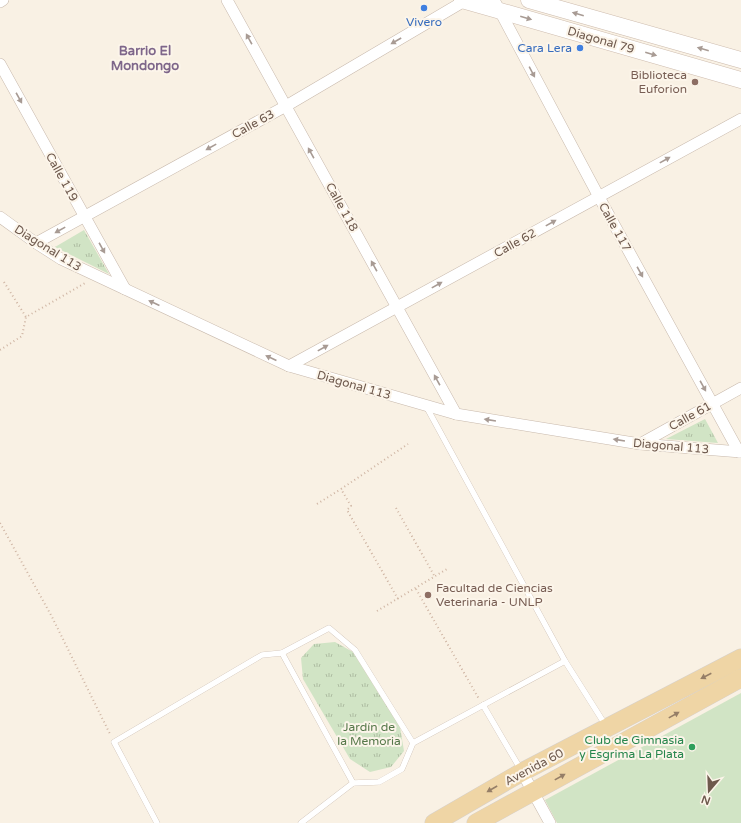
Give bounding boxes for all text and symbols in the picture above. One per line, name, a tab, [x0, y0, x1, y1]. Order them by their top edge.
marker: Vivero	[419, 3, 429, 13]
one-way arrow	[572, 11, 584, 17]
place label: Vivero	[406, 15, 442, 29]
one-way arrow	[520, 16, 532, 22]
street label: Diagonal 79	[566, 24, 636, 56]
one-way arrow	[245, 33, 252, 45]
one-way arrow	[390, 37, 402, 44]
place label: Cara Lera	[517, 41, 572, 55]
district label: Barrio El Mondongo	[111, 43, 179, 74]
marker: Cara Lera	[575, 43, 585, 53]
one-way arrow	[697, 46, 709, 52]
one-way arrow	[645, 51, 657, 57]
one-way arrow	[528, 66, 535, 77]
place label: Biblioteca Euforion	[631, 68, 687, 96]
marker: Biblioteca Euforion	[690, 77, 700, 87]
one-way arrow	[16, 92, 22, 104]
street label: Calle 63	[229, 107, 277, 141]
one-way arrow	[205, 144, 216, 151]
one-way arrow	[308, 147, 315, 158]
street label: Calle 119	[43, 150, 81, 204]
one-way arrow	[659, 157, 671, 164]
street label: Calle 118	[323, 180, 361, 234]
street label: Calle 117	[596, 200, 634, 254]
one-way arrow	[545, 219, 557, 226]
street label: Diagonal 113	[12, 222, 84, 274]
street label: Calle 62	[491, 226, 539, 260]
one-way arrow	[54, 227, 66, 233]
one-way arrow	[99, 243, 106, 254]
one-way arrow	[371, 260, 378, 272]
one-way arrow	[637, 266, 644, 278]
one-way arrow	[431, 282, 443, 289]
one-way arrow	[148, 300, 159, 306]
one-way arrow	[317, 344, 329, 351]
one-way arrow	[266, 355, 277, 361]
street label: Diagonal 113	[315, 368, 393, 402]
one-way arrow	[434, 374, 441, 386]
one-way arrow	[700, 380, 706, 392]
street label: Calle 61	[666, 399, 714, 433]
one-way arrow	[484, 417, 496, 423]
street label: Diagonal 113	[632, 436, 710, 456]
one-way arrow	[613, 437, 625, 443]
place label: Facultad de Ciencias Veterinaria - UNLP	[436, 581, 553, 609]
marker: Facultad de Ciencias Veterinaria - UNLP	[423, 590, 433, 600]
one-way arrow	[701, 673, 712, 680]
one-way arrow	[668, 711, 679, 718]
park label: Jardín de la Memoria	[337, 720, 401, 748]
place label: Club de Gimnasia y Esgrima La Plata	[579, 733, 684, 761]
marker: Club de Gimnasia y Esgrima La Plata	[687, 742, 697, 752]
street label: Avenida 60	[502, 745, 566, 788]
north arrow	[689, 771, 729, 811]
one-way arrow	[554, 774, 565, 780]
one-way arrow	[487, 786, 498, 793]
text: N	[700, 792, 712, 808]

